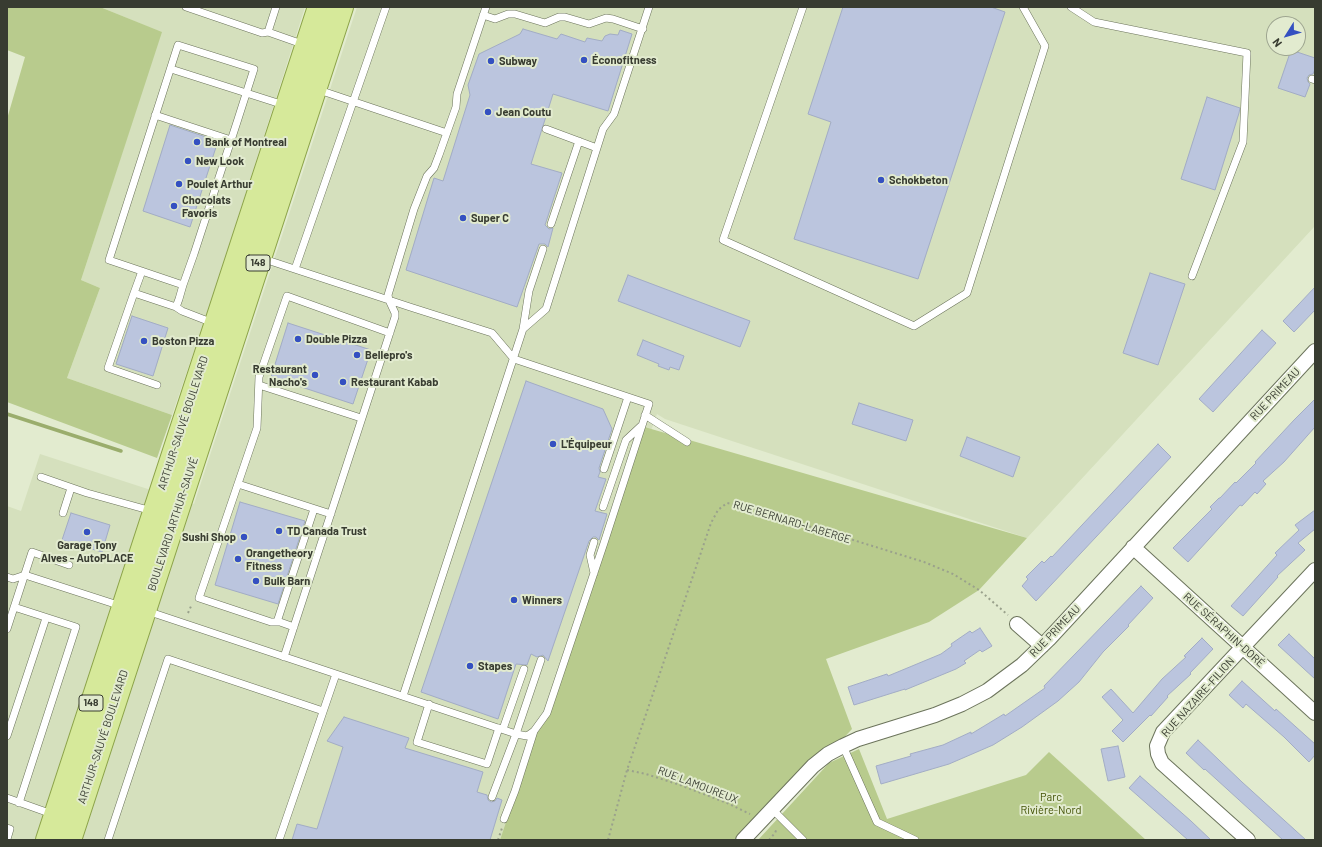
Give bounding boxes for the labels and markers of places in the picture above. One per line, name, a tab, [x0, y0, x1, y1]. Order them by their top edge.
place label: Éconofitness	[592, 53, 657, 67]
place label: Subway	[499, 54, 537, 68]
marker: Éconofitness	[579, 55, 589, 65]
marker: Subway	[486, 56, 496, 66]
place label: Jean Coutu	[496, 105, 551, 119]
marker: Jean Coutu	[483, 107, 493, 117]
place label: Bank of Montreal	[205, 135, 287, 149]
marker: Bank of Montreal	[192, 137, 202, 147]
place label: New Look	[196, 154, 244, 168]
marker: New Look	[183, 156, 193, 166]
place label: Schokbeton	[889, 173, 948, 187]
marker: Schokbeton	[876, 175, 886, 185]
place label: Poulet Arthur	[187, 177, 252, 191]
marker: Poulet Arthur	[174, 179, 184, 189]
place label: Chocolats Favoris	[182, 193, 231, 219]
marker: Chocolats Favoris	[169, 201, 179, 211]
place label: Super C	[471, 211, 509, 225]
marker: Super C	[458, 213, 468, 223]
place label: Double Pizza	[306, 332, 367, 346]
place label: Boston Pizza	[152, 334, 214, 348]
marker: Double Pizza	[293, 334, 303, 344]
marker: Boston Pizza	[139, 336, 149, 346]
place label: Bellepro's	[365, 348, 412, 362]
marker: Bellepro's	[352, 350, 362, 360]
place label: Restaurant Nacho's	[253, 362, 307, 388]
marker: Restaurant Nacho's	[310, 370, 320, 380]
place label: Restaurant Kabab	[351, 375, 438, 389]
marker: Restaurant Kabab	[338, 377, 348, 387]
place label: L'Équipeur	[561, 437, 612, 451]
marker: L'Équipeur	[548, 439, 558, 449]
place label: TD Canada Trust	[287, 524, 367, 538]
marker: TD Canada Trust	[274, 526, 284, 536]
marker: Garage Tony Alves - AutoPLACE	[82, 527, 92, 537]
place label: Sushi Shop	[182, 530, 236, 544]
marker: Sushi Shop	[239, 532, 249, 542]
place label: Garage Tony Alves - AutoPLACE	[41, 538, 133, 564]
place label: Orangetheory Fitness	[246, 546, 313, 572]
marker: Orangetheory Fitness	[233, 554, 243, 564]
place label: Bulk Barn	[264, 574, 310, 588]
marker: Bulk Barn	[251, 576, 261, 586]
place label: Winners	[522, 593, 562, 607]
marker: Winners	[509, 595, 519, 605]
place label: Stapes	[478, 659, 512, 673]
marker: Stapes	[465, 661, 475, 671]

